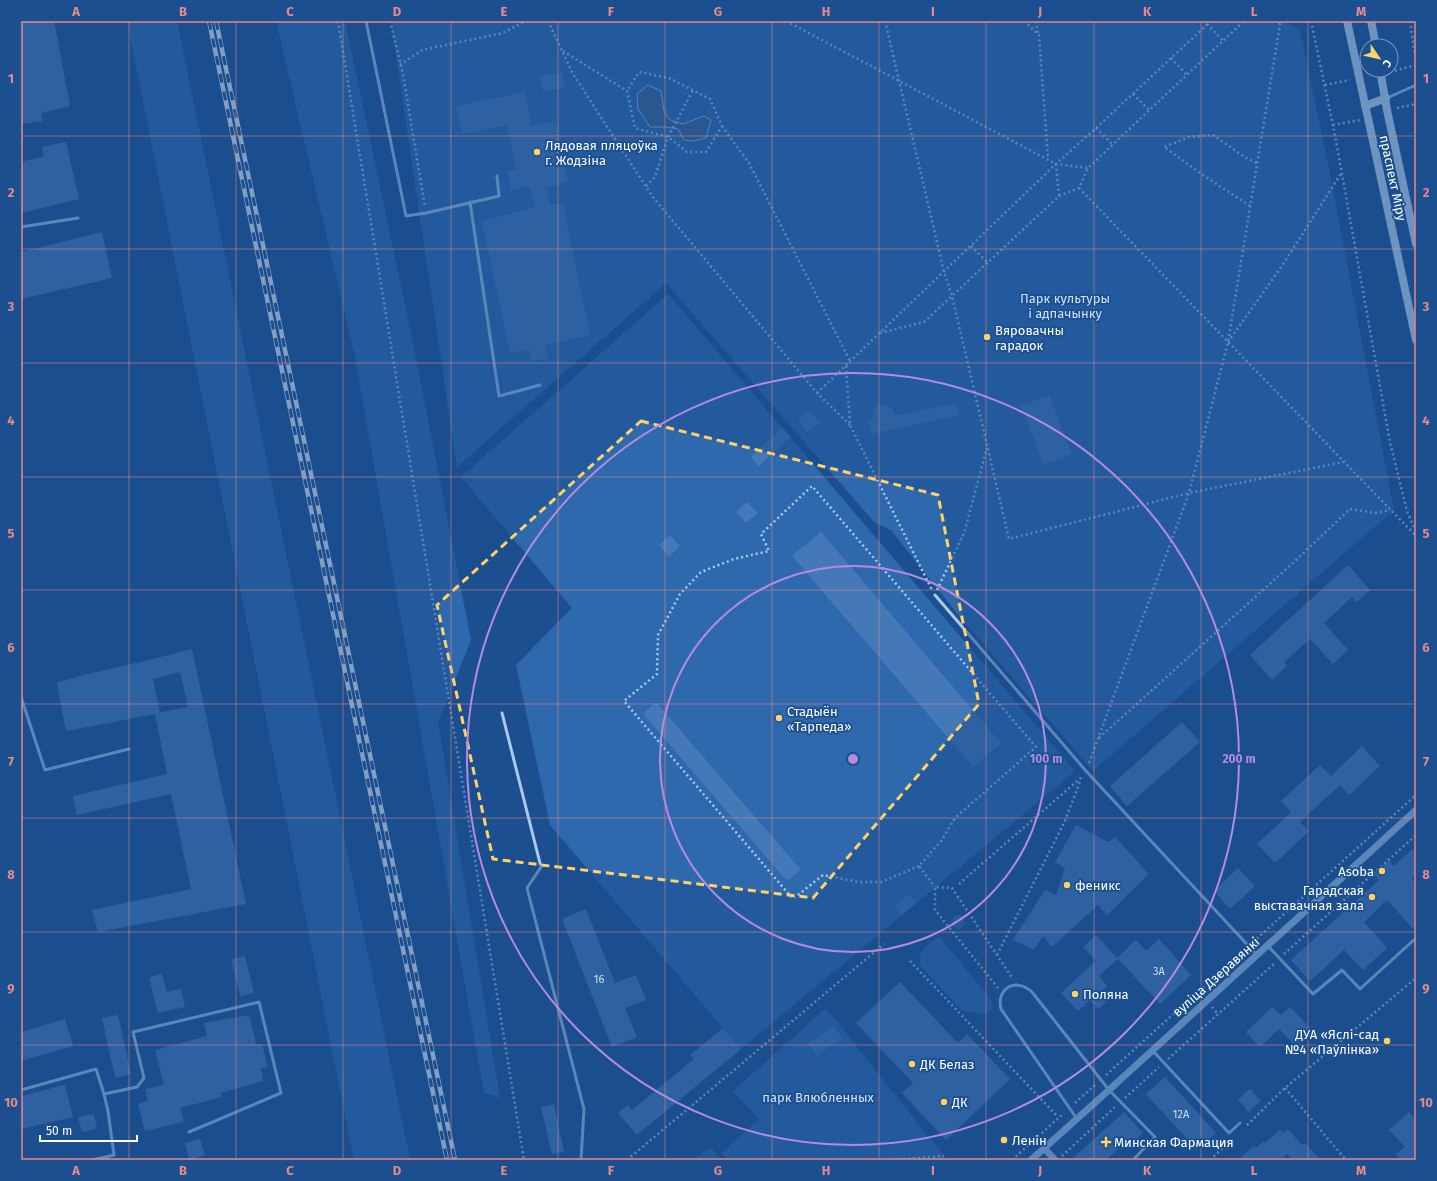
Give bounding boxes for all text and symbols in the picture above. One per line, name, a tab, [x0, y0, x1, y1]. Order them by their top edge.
text: A	[71, 4, 80, 19]
text: B	[179, 4, 187, 19]
text: C	[286, 4, 294, 19]
text: D	[393, 4, 402, 19]
text: E	[501, 4, 508, 19]
text: F	[608, 4, 615, 19]
text: G	[714, 4, 722, 19]
text: H	[822, 4, 830, 19]
text: I	[931, 4, 935, 19]
text: J	[1037, 4, 1042, 19]
text: K	[1143, 4, 1152, 19]
text: L	[1251, 4, 1258, 19]
text: M	[1356, 4, 1366, 19]
north arrow	[1359, 38, 1399, 78]
text: С	[1379, 57, 1394, 70]
text: 1	[8, 71, 14, 86]
text: 1	[1423, 71, 1429, 86]
street label: праспект Міру	[1377, 134, 1410, 223]
place label: Лядовая пляцоўка г. Жодзіна	[545, 138, 658, 168]
marker: Лядовая пляцоўка г. Жодзіна	[532, 147, 542, 157]
text: 2	[8, 185, 15, 200]
text: 2	[1423, 185, 1430, 200]
park label: Парк культуры і адпачынку	[1020, 291, 1110, 321]
text: 3	[7, 299, 15, 314]
text: 3	[1422, 299, 1430, 314]
place label: Вяровачны гарадок	[995, 323, 1064, 353]
marker: Вяровачны гарадок	[982, 332, 992, 342]
text: 4	[7, 413, 15, 428]
text: 4	[1422, 413, 1430, 428]
text: 5	[8, 526, 15, 541]
text: 5	[1423, 526, 1430, 541]
text: 6	[7, 640, 15, 655]
text: 6	[1422, 640, 1430, 655]
place label: Стадыён «Тарпеда»	[787, 704, 851, 734]
marker: Стадыён «Тарпеда»	[774, 713, 784, 723]
centre of rings	[846, 752, 860, 766]
text: 100 m	[1030, 752, 1062, 766]
text: 200 m	[1222, 752, 1256, 766]
text: 7	[8, 754, 14, 769]
text: 7	[1423, 754, 1429, 769]
place label: Asoba	[1338, 864, 1374, 879]
marker: Asoba	[1377, 866, 1387, 876]
text: 8	[7, 867, 15, 882]
text: 8	[1422, 867, 1430, 882]
place label: феникс	[1075, 878, 1121, 893]
marker: феникс	[1062, 880, 1072, 890]
place label: Гарадская выставачная зала	[1254, 883, 1364, 913]
marker: Гарадская выставачная зала	[1367, 892, 1377, 902]
street label: вуліца Дзеравянкі	[1170, 934, 1262, 1020]
house number: 3А	[1153, 965, 1166, 978]
house number: 16	[594, 973, 604, 986]
text: 9	[7, 981, 15, 996]
text: 9	[1422, 981, 1430, 996]
place label: Поляна	[1083, 987, 1129, 1002]
marker: Поляна	[1070, 989, 1080, 999]
place label: ДУА «Яслі-сад №4 «Паўлінка»	[1285, 1027, 1379, 1057]
marker: ДУА «Яслі-сад №4 «Паўлінка»	[1382, 1036, 1392, 1046]
place label: ДК Белаз	[919, 1057, 975, 1072]
marker: ДК Белаз	[907, 1059, 917, 1069]
park label: парк Влюбленных	[762, 1090, 874, 1105]
text: 10	[4, 1095, 18, 1110]
place label: ДК	[951, 1095, 968, 1110]
text: 10	[1419, 1095, 1433, 1110]
marker: ДК	[939, 1097, 949, 1107]
house number: 12А	[1173, 1108, 1190, 1121]
scale bar	[40, 1117, 137, 1143]
text: 50 m	[46, 1124, 72, 1138]
place label: Ленін	[1012, 1133, 1047, 1148]
marker: Ленін	[999, 1135, 1009, 1145]
place label: Минская Фармация	[1114, 1135, 1234, 1150]
marker: Минская Фармация	[1101, 1137, 1111, 1147]
text: A	[71, 1163, 80, 1178]
text: B	[179, 1163, 187, 1178]
text: C	[286, 1163, 294, 1178]
text: D	[393, 1163, 402, 1178]
text: E	[501, 1163, 508, 1178]
text: F	[608, 1163, 615, 1178]
text: G	[714, 1163, 722, 1178]
text: H	[822, 1163, 830, 1178]
text: I	[931, 1163, 935, 1178]
text: J	[1037, 1163, 1042, 1178]
text: K	[1143, 1163, 1152, 1178]
text: L	[1251, 1163, 1258, 1178]
text: M	[1356, 1163, 1366, 1178]

